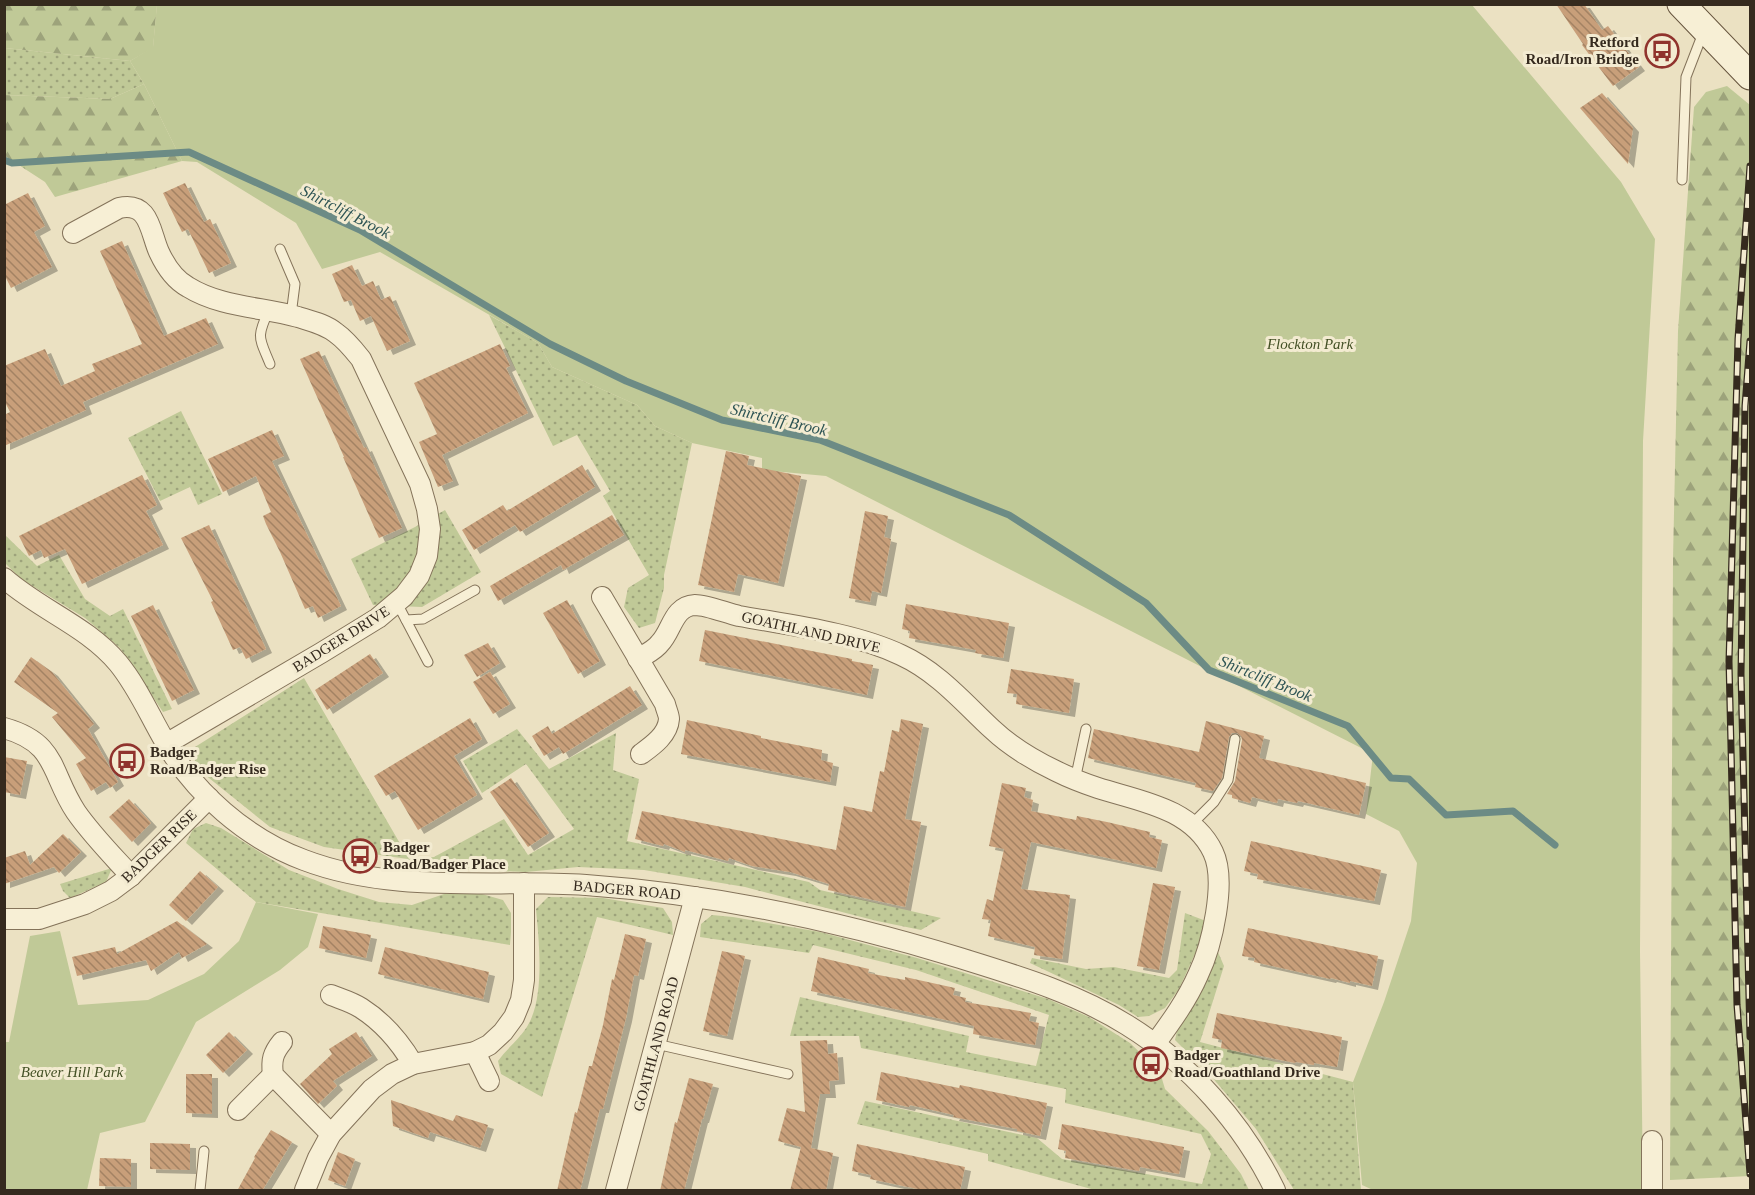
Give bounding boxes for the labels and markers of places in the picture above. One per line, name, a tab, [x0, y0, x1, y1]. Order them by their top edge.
bus stop icon: Retford Road/Iron Bridge	[1644, 33, 1680, 69]
place label: Retford Road/Iron Bridge	[1526, 34, 1640, 67]
bus stop icon: Badger Road/Badger Rise	[109, 743, 145, 779]
place label: Badger Road/Badger Rise	[150, 744, 266, 777]
bus stop icon: Badger Road/Badger Place	[342, 838, 378, 874]
place label: Badger Road/Badger Place	[383, 839, 506, 872]
bus stop icon: Badger Road/Goathland Drive	[1133, 1046, 1169, 1082]
place label: Badger Road/Goathland Drive	[1174, 1047, 1321, 1080]

